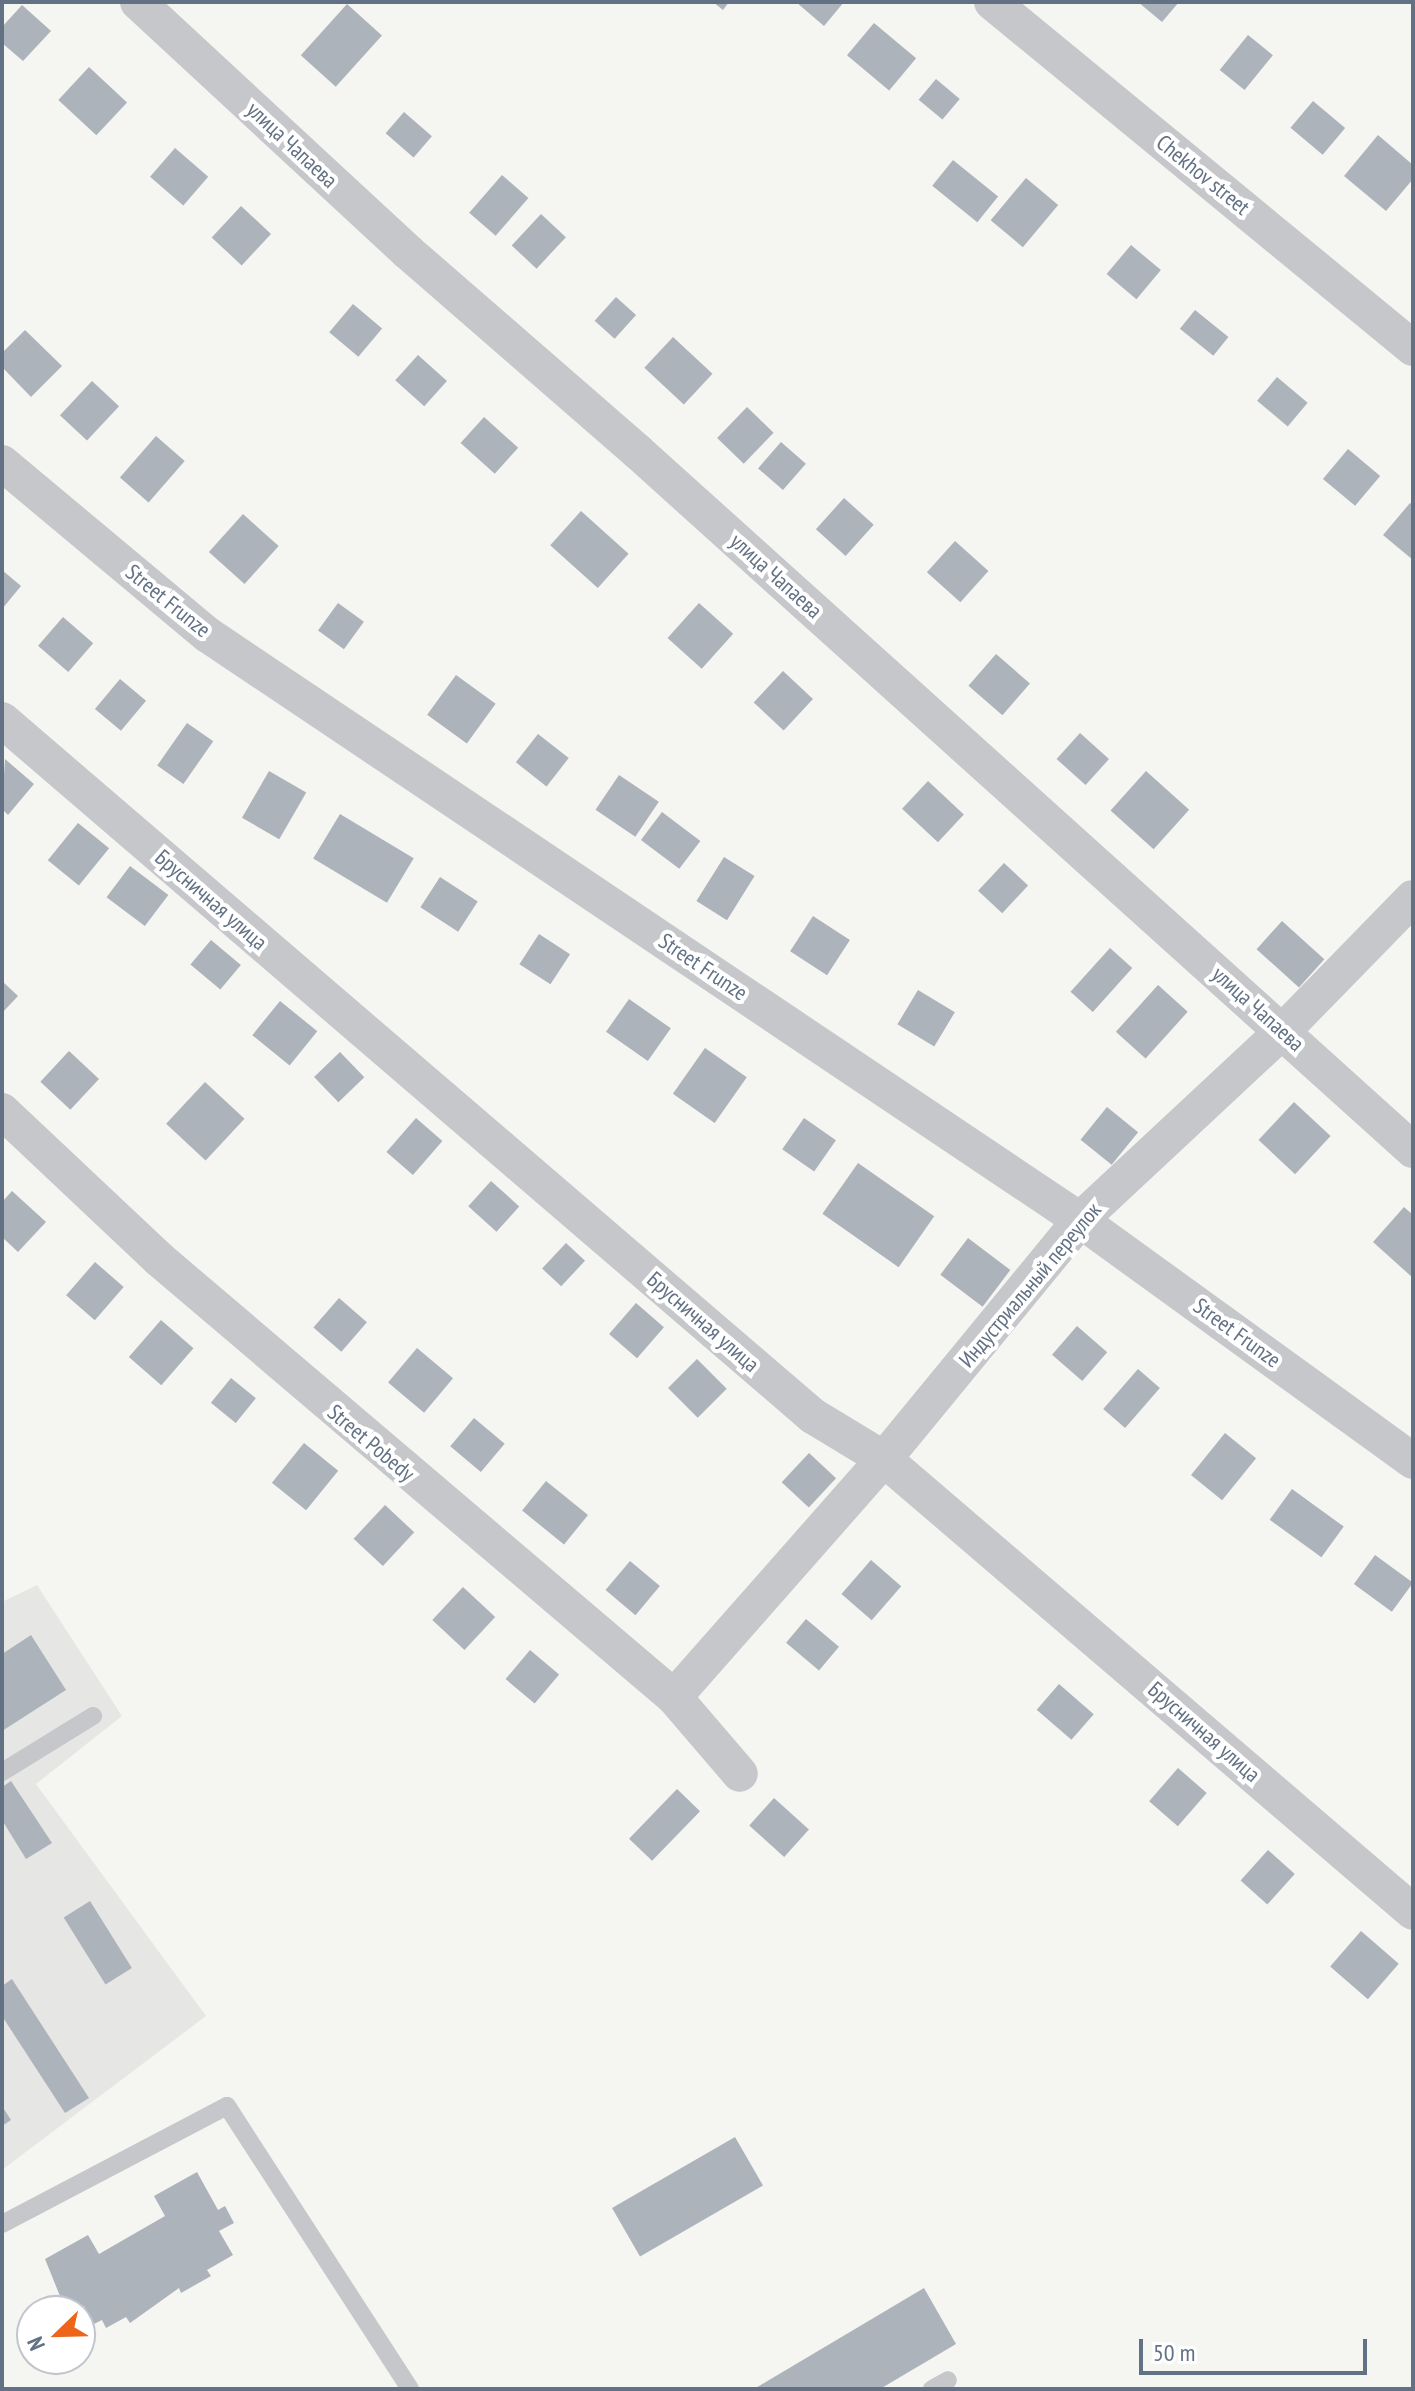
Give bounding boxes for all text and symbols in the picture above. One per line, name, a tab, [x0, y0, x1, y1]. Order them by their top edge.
street label: улица Чапаева	[241, 96, 343, 194]
street label: Chekhov street	[1151, 129, 1255, 221]
street label: улица Чапаева	[725, 528, 827, 624]
street label: Street Frunze	[120, 559, 216, 643]
street label: Брусничная улица	[150, 844, 272, 956]
street label: Street Frunze	[654, 928, 752, 1006]
street label: улица Чапаева	[1207, 961, 1309, 1057]
street label: Индустриальный переулок	[953, 1197, 1107, 1373]
street label: Брусничная улица	[642, 1266, 764, 1378]
street label: Street Frunze	[1188, 1293, 1286, 1373]
street label: Street Pobedy	[322, 1399, 420, 1487]
street label: Брусничная улица	[1143, 1676, 1265, 1788]
north arrow	[16, 2295, 96, 2375]
scale bar	[1143, 2323, 1371, 2373]
text: N	[21, 2333, 51, 2355]
text: 50 m	[1153, 2337, 1195, 2368]

